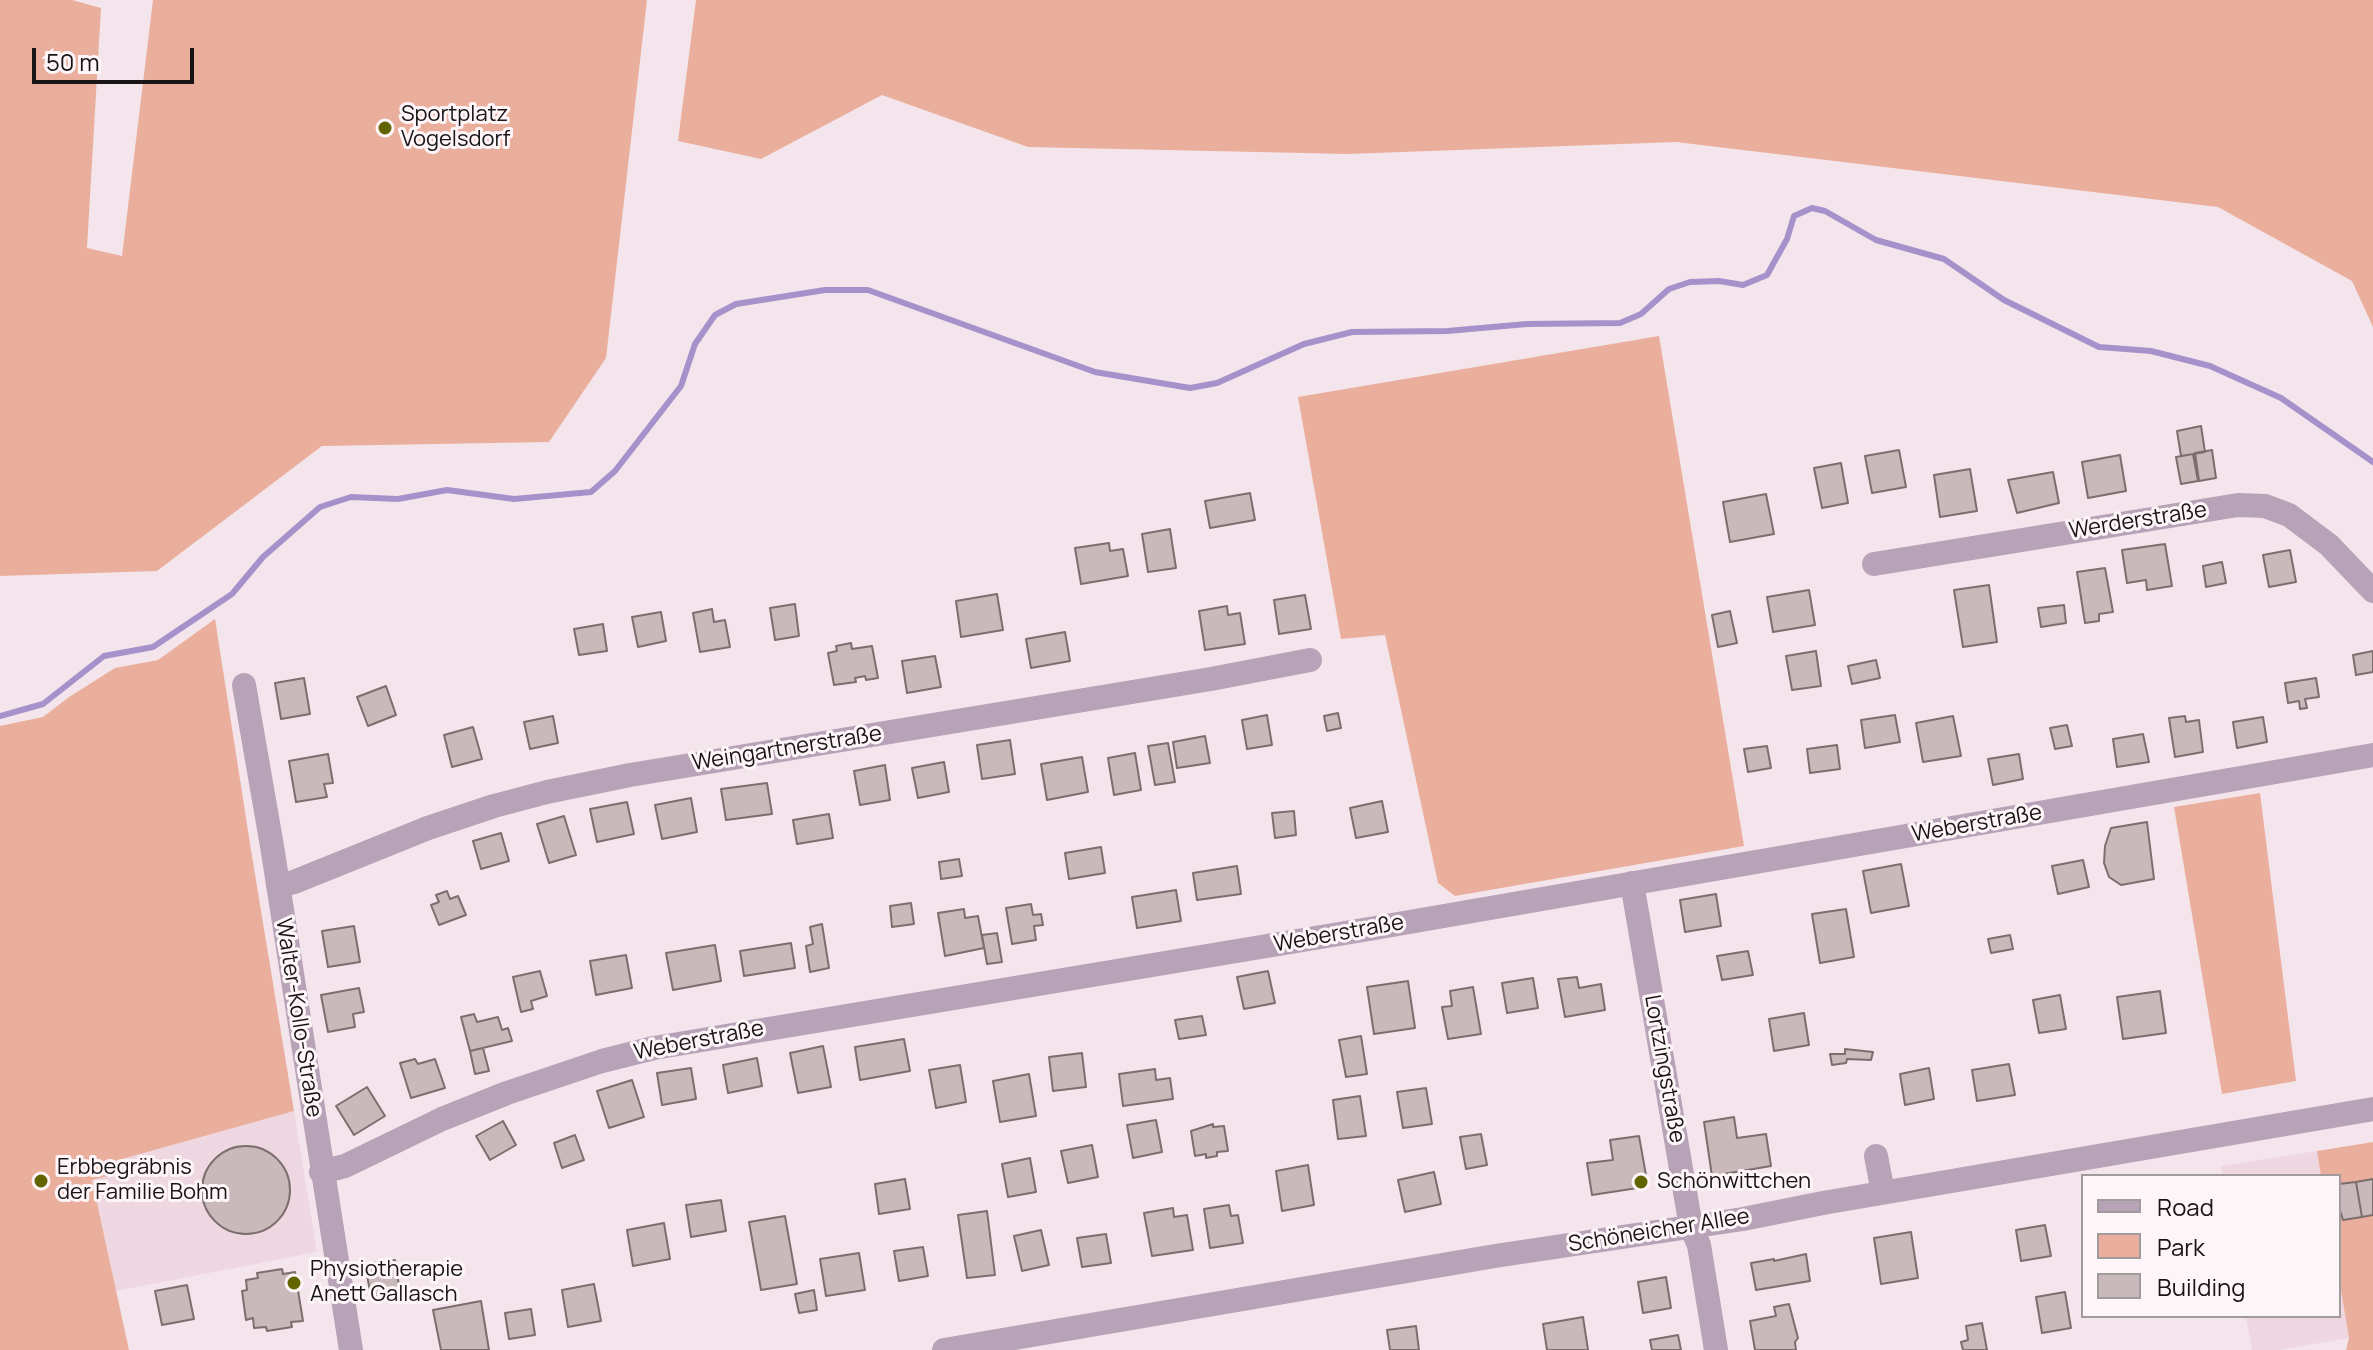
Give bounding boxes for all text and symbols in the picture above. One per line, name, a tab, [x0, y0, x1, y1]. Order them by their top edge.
scale bar	[36, 32, 198, 82]
text: 50 m	[46, 45, 100, 78]
place label: Sportplatz Vogelsdorf	[401, 102, 510, 154]
marker: Sportplatz Vogelsdorf	[376, 119, 394, 137]
street label: Werderstraße	[2067, 497, 2209, 545]
street label: Weingartnerstraße	[690, 721, 884, 777]
street label: Weberstraße	[1910, 800, 2044, 848]
street label: Weberstraße	[1272, 910, 1406, 958]
street label: Walter-Kollo-Straße	[269, 917, 327, 1119]
street label: Lortzingstraße	[1638, 993, 1690, 1145]
street label: Weberstraße	[632, 1015, 766, 1067]
place label: Erbbegräbnis der Familie Bohm	[57, 1155, 228, 1206]
place label: Schönwittchen	[1657, 1169, 1811, 1195]
marker: Erbbegräbnis der Familie Bohm	[32, 1172, 50, 1190]
marker: Schönwittchen	[1632, 1173, 1650, 1191]
legend	[2081, 1174, 2341, 1318]
text: Road	[2157, 1190, 2214, 1223]
street label: Schöneicher Allee	[1566, 1204, 1752, 1258]
text: Park	[2157, 1230, 2205, 1263]
place label: Physiotherapie Anett Gallasch	[310, 1257, 463, 1308]
text: Building	[2157, 1270, 2245, 1303]
marker: Physiotherapie Anett Gallasch	[285, 1274, 303, 1292]

